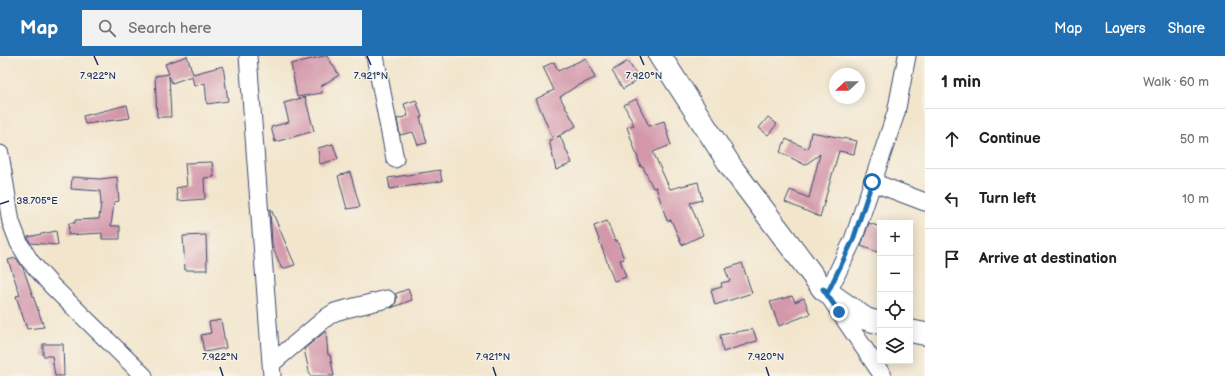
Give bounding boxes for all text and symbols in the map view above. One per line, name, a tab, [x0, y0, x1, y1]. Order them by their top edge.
search box	[82, 10, 362, 46]
text: Map	[20, 17, 58, 40]
icon: search	[96, 17, 118, 39]
text: Search here	[128, 19, 211, 38]
text: Map	[1054, 20, 1082, 37]
text: Layers	[1104, 20, 1146, 37]
text: Share	[1168, 20, 1205, 37]
north arrow	[829, 68, 865, 104]
text: 7.922°N	[80, 70, 116, 82]
text: 7.921°N	[354, 70, 388, 82]
text: 7.920°N	[626, 70, 662, 82]
text: 1 min	[941, 72, 981, 92]
text: Walk · 60 m	[1143, 74, 1209, 90]
icon: ahead	[941, 128, 963, 150]
text: Continue	[979, 129, 1041, 148]
text: 50 m	[1180, 131, 1209, 147]
route start	[863, 173, 881, 191]
icon: left	[941, 188, 963, 210]
text: Turn left	[979, 189, 1036, 208]
text: 10 m	[1182, 191, 1209, 207]
text: 38.705°E	[16, 195, 58, 207]
map controls	[877, 220, 913, 364]
button: +	[877, 220, 913, 256]
icon: arrive	[941, 248, 963, 270]
text: Arrive at destination	[979, 249, 1117, 268]
button: −	[877, 256, 913, 292]
button: locate	[877, 292, 913, 328]
route end	[830, 303, 848, 321]
button: layers	[877, 328, 913, 364]
text: 7.922°N	[202, 351, 238, 363]
text: 7.921°N	[476, 351, 510, 363]
text: 7.920°N	[748, 351, 784, 363]

